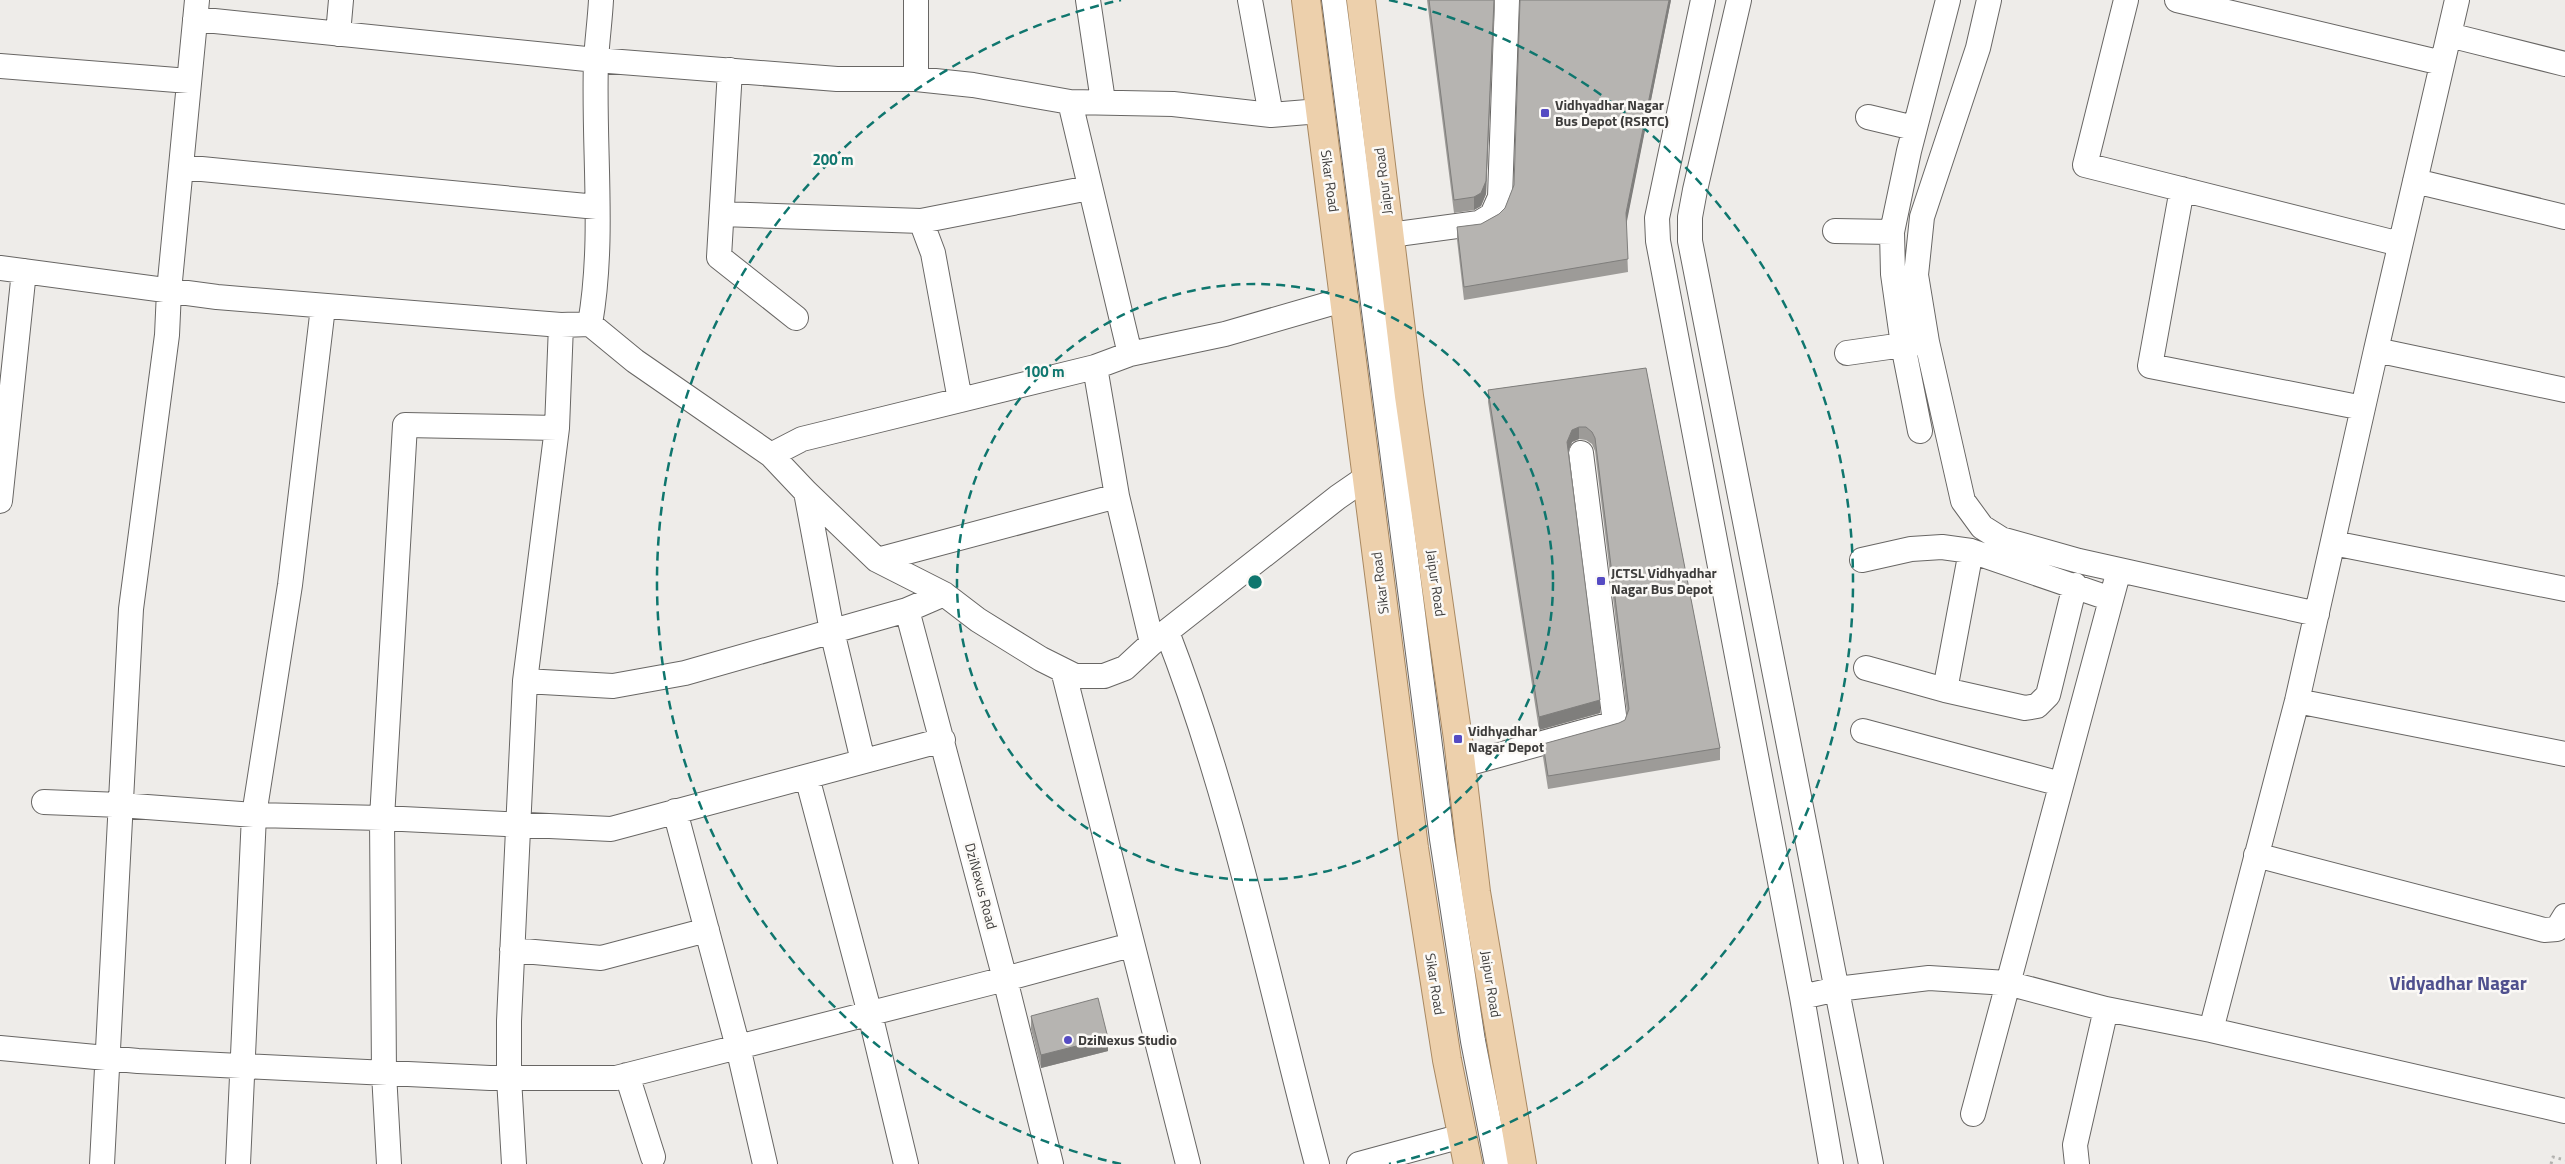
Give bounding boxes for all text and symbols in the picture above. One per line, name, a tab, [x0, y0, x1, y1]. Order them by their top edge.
place label: Vidhyadhar Nagar Bus Depot (RSRTC)	[1555, 94, 1669, 131]
marker: Vidhyadhar Nagar Bus Depot (RSRTC)	[1539, 107, 1551, 119]
street label: Jaipur Road	[1368, 146, 1397, 216]
text: 200 m	[812, 148, 854, 171]
street label: Sikar Road	[1316, 148, 1345, 213]
text: 100 m	[1023, 360, 1065, 383]
street label: Jaipur Road	[1421, 548, 1452, 618]
street label: Sikar Road	[1365, 551, 1394, 615]
place label: JCTSL Vidhyadhar Nagar Bus Depot	[1611, 562, 1717, 599]
centre of rings	[1246, 573, 1264, 591]
marker: JCTSL Vidhyadhar Nagar Bus Depot	[1595, 575, 1607, 587]
place label: Vidhyadhar Nagar Depot	[1468, 720, 1544, 757]
marker: Vidhyadhar Nagar Depot	[1452, 733, 1464, 745]
street label: DziNexus Road	[960, 840, 1003, 931]
street label: Jaipur Road	[1476, 949, 1507, 1019]
street label: Sikar Road	[1420, 951, 1451, 1016]
district label: Vidyadhar Nagar	[2389, 968, 2527, 997]
place label: DziNexus Studio	[1078, 1029, 1177, 1050]
marker: DziNexus Studio	[1062, 1034, 1074, 1046]

